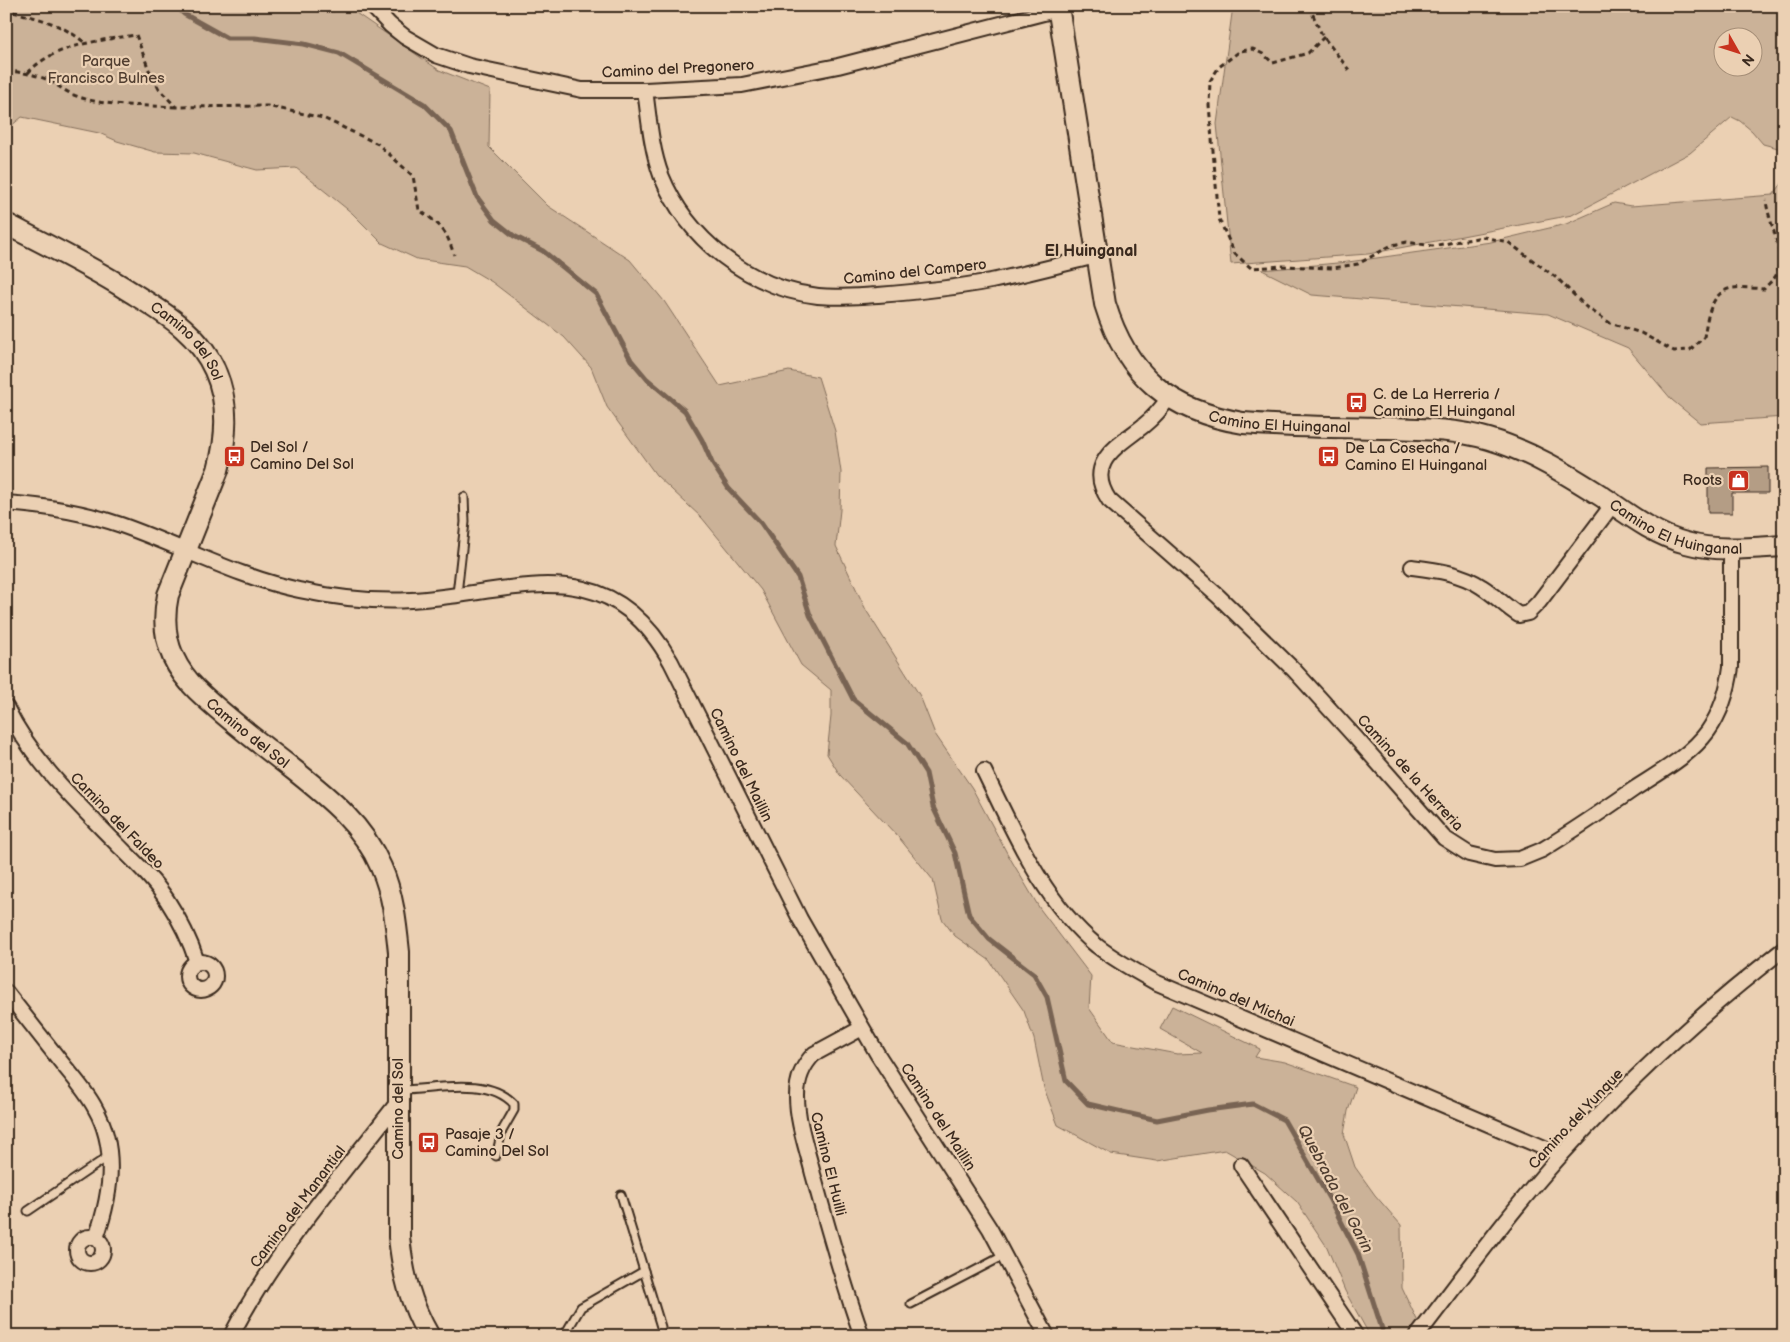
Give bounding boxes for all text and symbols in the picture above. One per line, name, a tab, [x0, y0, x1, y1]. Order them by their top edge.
north arrow	[1712, 28, 1762, 78]
text: N	[1738, 50, 1758, 69]
park label: Parque Francisco Bulnes	[47, 52, 165, 88]
street label: Camino del Pregonero	[601, 56, 755, 82]
district label: El Huinganal	[1045, 242, 1137, 261]
street label: Camino del Campero	[843, 255, 987, 289]
street label: Camino del Sol	[147, 297, 227, 383]
place label: C. de La Herreria / Camino El Huinganal	[1373, 385, 1515, 421]
bus stop icon: C. de La Herreria / Camino El Huinganal	[1345, 391, 1369, 415]
street label: Camino El Huinganal	[1206, 406, 1351, 437]
place label: Del Sol / Camino Del Sol	[250, 438, 354, 474]
place label: De La Cosecha / Camino El Huinganal	[1345, 439, 1487, 475]
bus stop icon: Del Sol / Camino Del Sol	[222, 444, 246, 468]
bus stop icon: De La Cosecha / Camino El Huinganal	[1317, 445, 1341, 469]
shop icon: Roots	[1726, 468, 1750, 492]
place label: Roots	[1683, 471, 1723, 490]
street label: Camino El Huinganal	[1606, 495, 1742, 558]
street label: Camino del Sol	[202, 694, 293, 772]
street label: Camino del Maillin	[705, 705, 777, 825]
street label: Camino de la Herreria	[1353, 711, 1467, 835]
street label: Camino del Faldeo	[66, 769, 168, 873]
street label: Camino del Michai	[1174, 965, 1298, 1031]
street label: Camino del Sol	[389, 1058, 408, 1160]
street label: Camino del Maillin	[896, 1060, 980, 1174]
street label: Camino del Yunque	[1524, 1065, 1628, 1173]
street label: Camino El Huilli	[806, 1110, 850, 1218]
water label: Quebrada del Garin	[1293, 1122, 1377, 1256]
place label: Pasaje 3 / Camino Del Sol	[445, 1125, 549, 1161]
bus stop icon: Pasaje 3 / Camino Del Sol	[417, 1131, 441, 1155]
street label: Camino del Manantial	[246, 1142, 350, 1272]

